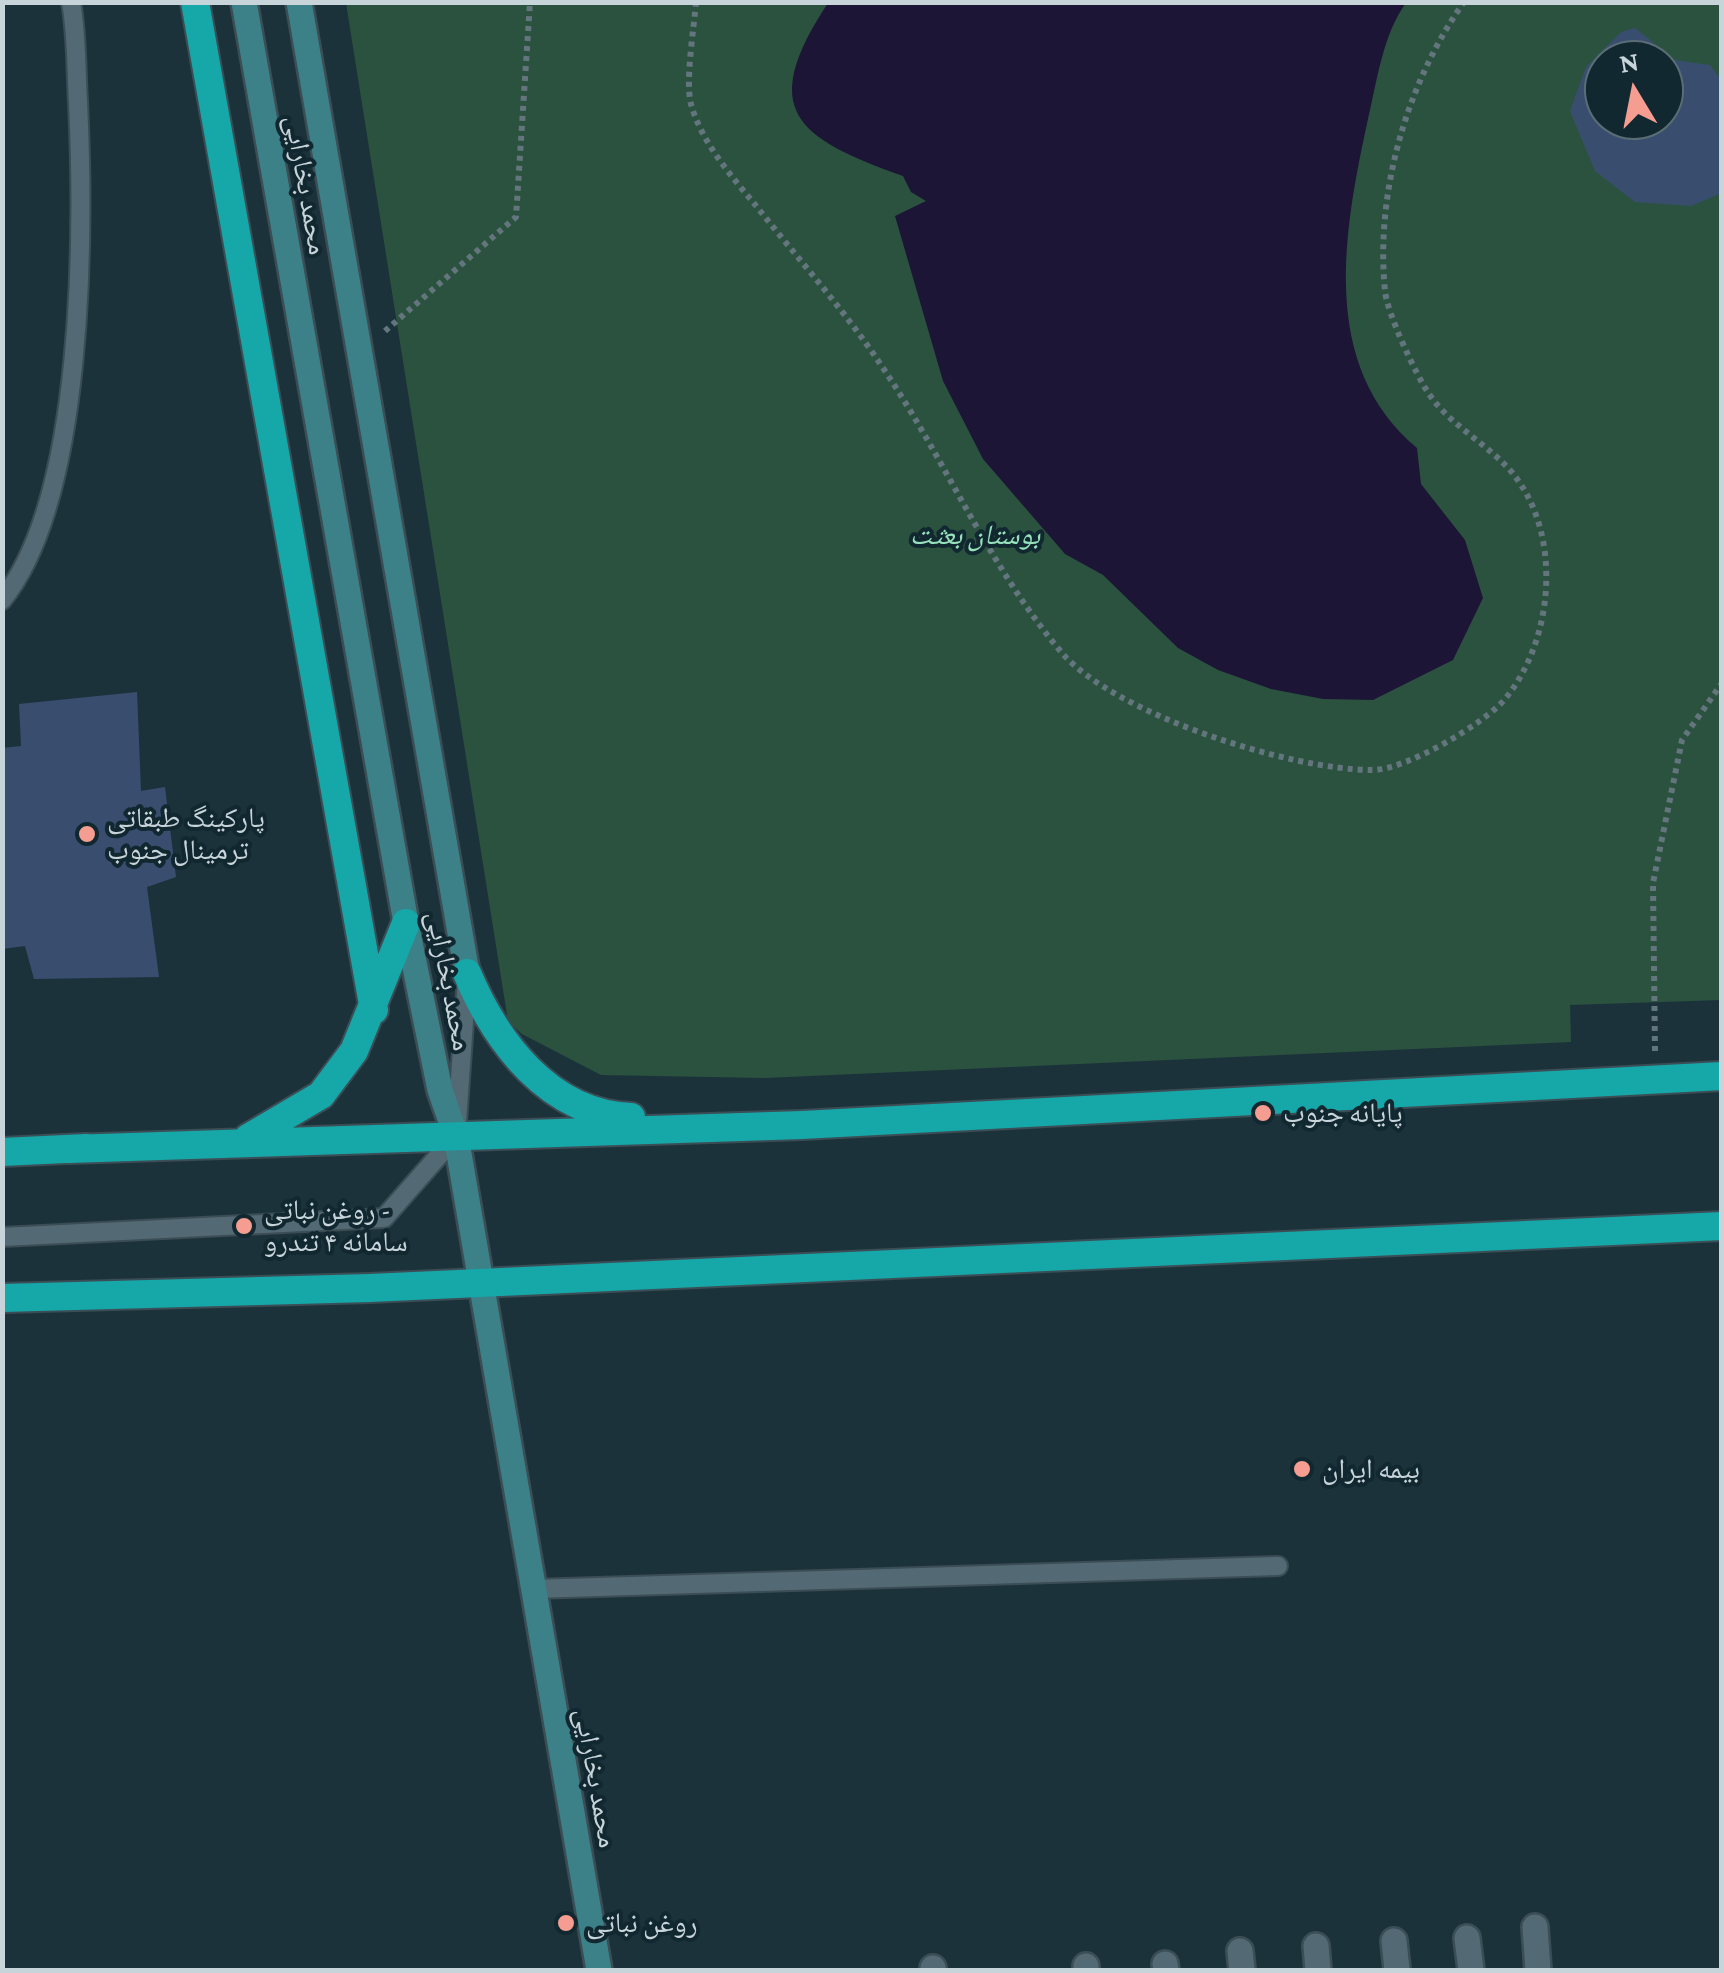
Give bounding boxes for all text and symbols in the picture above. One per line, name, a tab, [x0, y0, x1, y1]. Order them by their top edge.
north arrow	[1584, 40, 1684, 140]
text: N	[1617, 45, 1641, 79]
street label: محمد بخارایی	[277, 113, 335, 257]
park label: بوستان بعثت	[910, 518, 1040, 552]
place label: پارکینگ طبقاتی ترمینال جنوب	[107, 801, 265, 867]
marker: پارکینگ طبقاتی ترمینال جنوب	[76, 823, 98, 845]
street label: محمد بخارایی	[419, 908, 479, 1054]
place label: پایانه جنوب	[1283, 1096, 1403, 1130]
marker: پایانه جنوب	[1252, 1102, 1274, 1124]
place label: روغن نباتی - سامانه ۴ تندرو	[264, 1193, 408, 1259]
marker: روغن نباتی - سامانه ۴ تندرو	[233, 1215, 255, 1237]
place label: بیمه ایران	[1322, 1452, 1420, 1486]
marker: بیمه ایران	[1291, 1458, 1313, 1480]
street label: محمد بخارایی	[567, 1706, 625, 1850]
place label: روغن نباتی	[586, 1906, 697, 1940]
marker: روغن نباتی	[555, 1912, 577, 1934]

